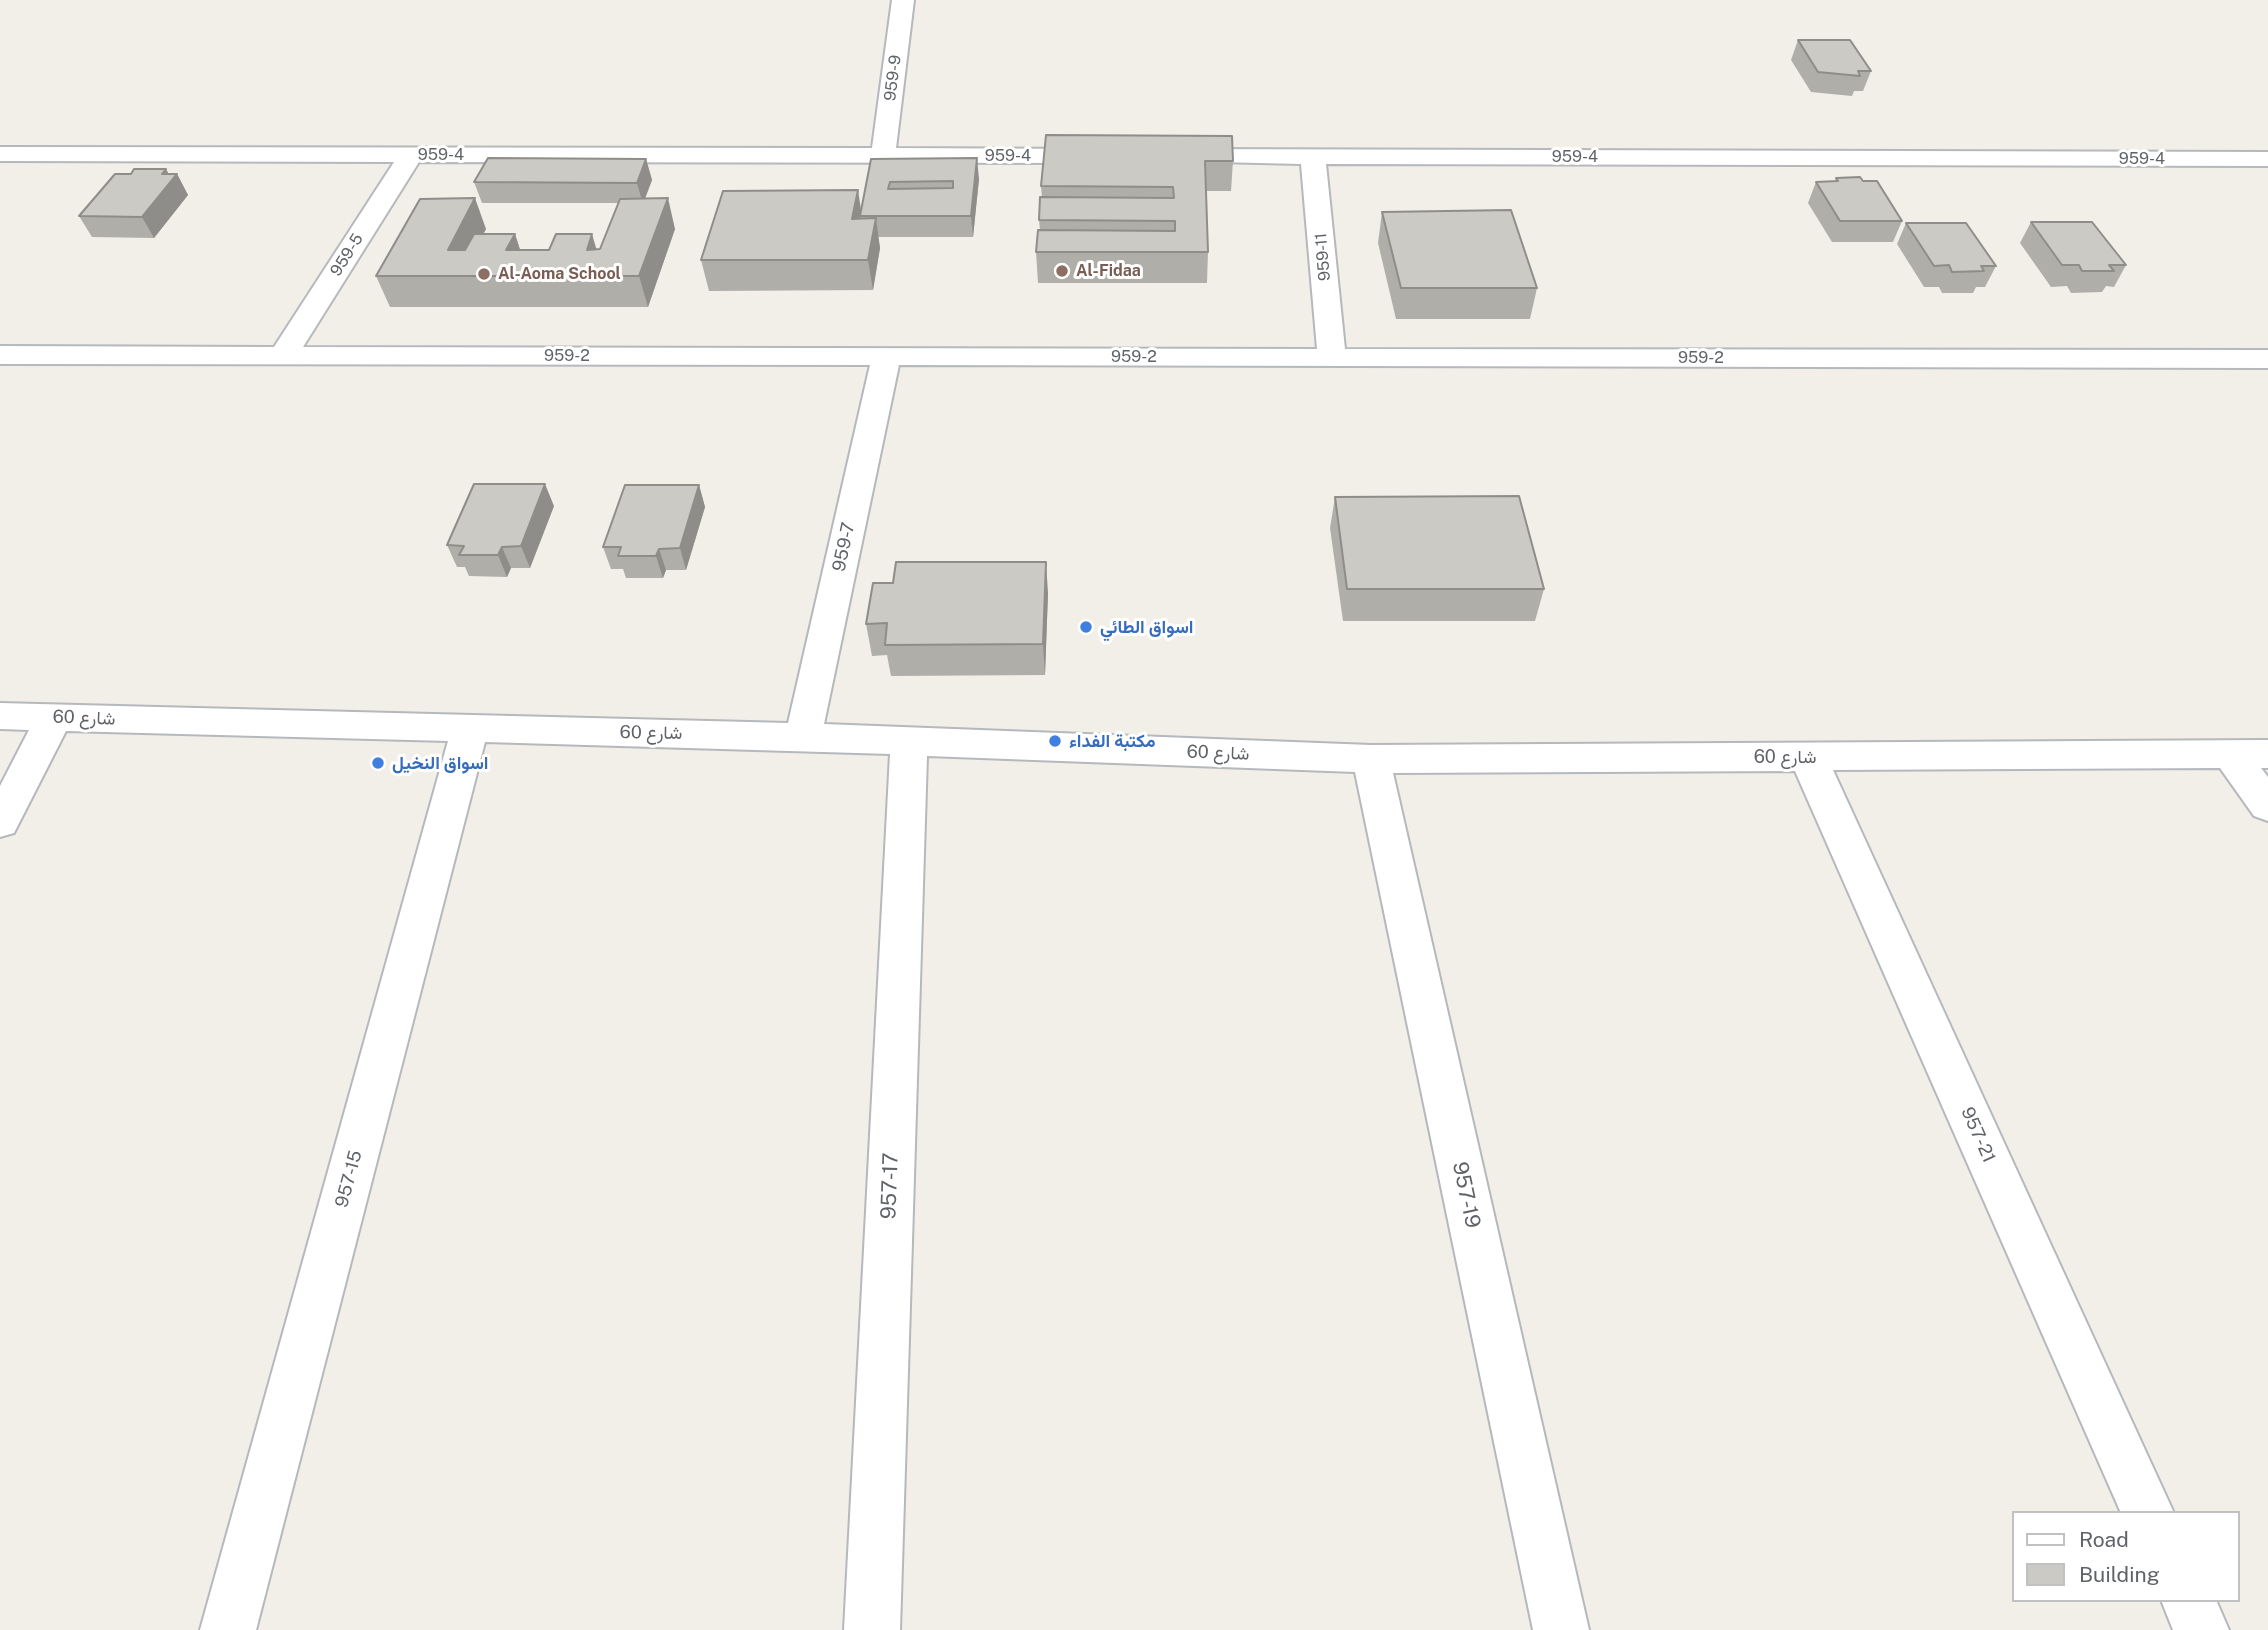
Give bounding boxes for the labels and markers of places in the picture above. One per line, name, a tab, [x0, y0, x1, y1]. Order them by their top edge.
place label: Al-Fidaa	[1076, 261, 1141, 281]
marker: Al-Fidaa	[1054, 263, 1070, 279]
place label: Al-Aoma School	[498, 264, 621, 284]
marker: Al-Aoma School	[476, 266, 492, 282]
place label: اسواق الطائي	[1100, 616, 1193, 638]
marker: اسواق الطائي	[1078, 619, 1094, 635]
place label: مكتبة الفداء	[1069, 730, 1156, 752]
marker: مكتبة الفداء	[1047, 733, 1063, 749]
place label: اسواق النخيل	[392, 752, 488, 774]
marker: اسواق النخيل	[370, 755, 386, 771]

